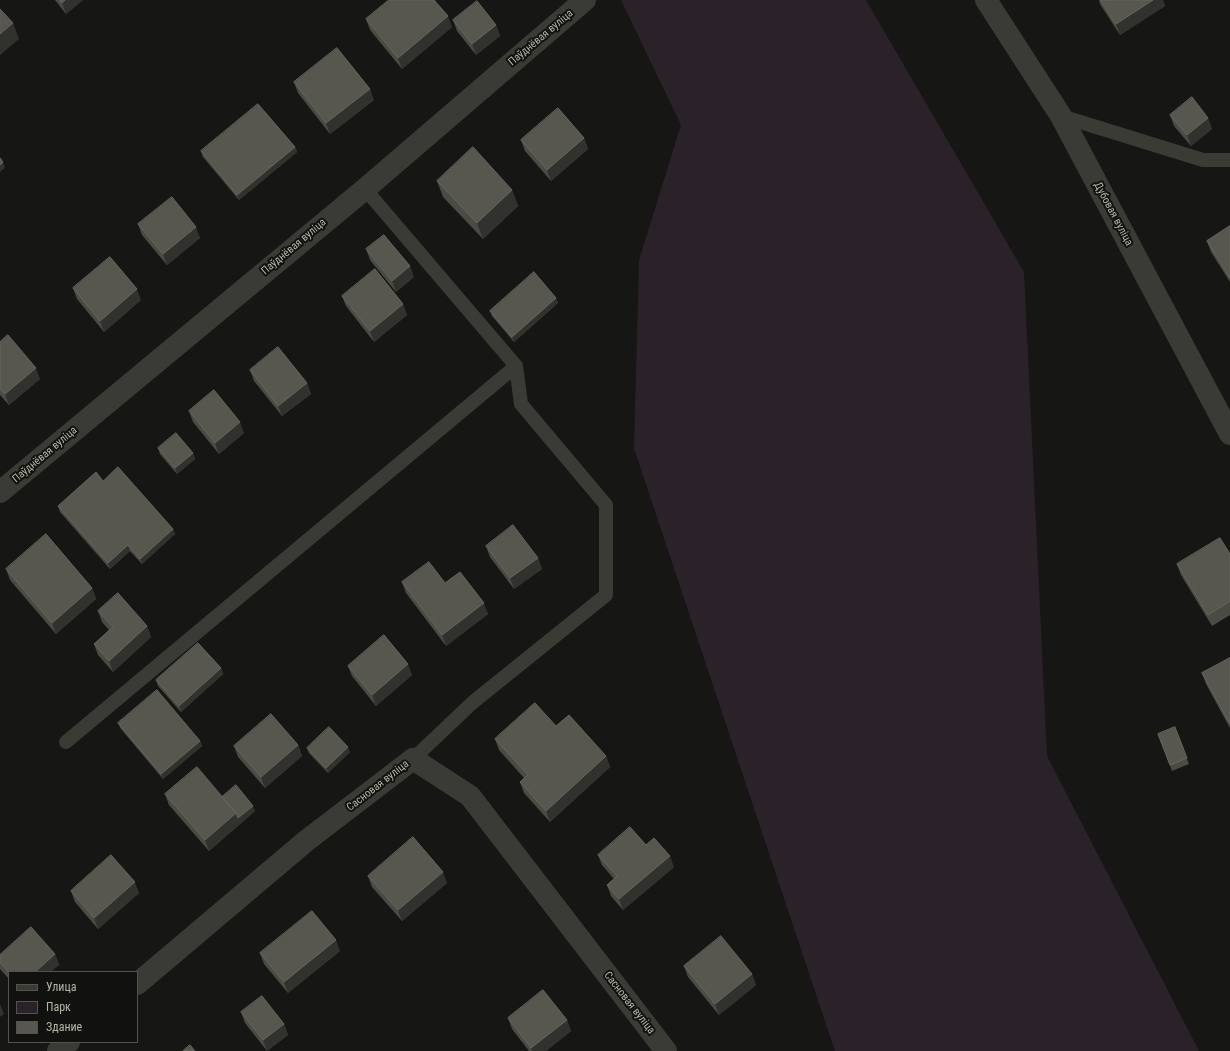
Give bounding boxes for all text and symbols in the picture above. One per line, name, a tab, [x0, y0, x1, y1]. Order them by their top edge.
street label: Паўднёвая вуліца	[506, 7, 576, 69]
street label: Дубовая вуліца	[1091, 180, 1135, 248]
street label: Паўднёвая вуліца	[259, 216, 329, 278]
street label: Паўднёвая вуліца	[10, 424, 80, 486]
street label: Сасновая вуліца	[344, 758, 412, 814]
street label: Сасновая вуліца	[601, 969, 657, 1037]
legend	[8, 971, 138, 1043]
text: Улица	[46, 980, 76, 994]
text: Парк	[46, 1000, 71, 1014]
text: Здание	[46, 1020, 82, 1034]

